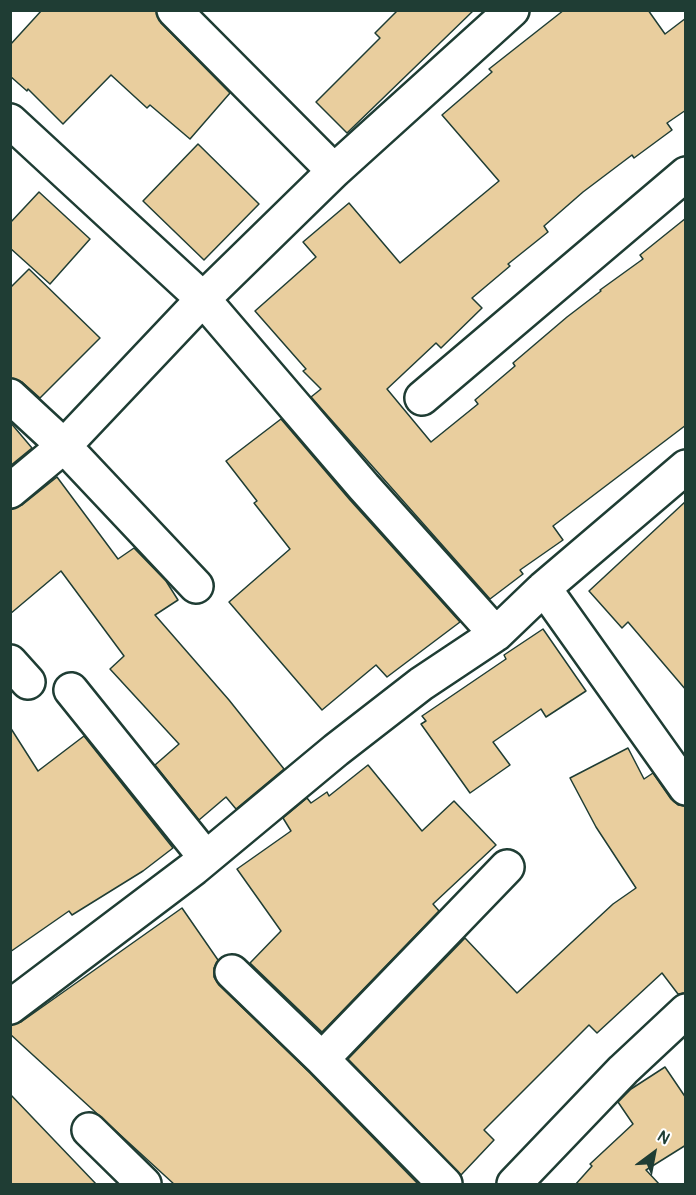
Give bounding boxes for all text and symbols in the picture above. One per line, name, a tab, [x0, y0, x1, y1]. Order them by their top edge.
north arrow	[624, 1123, 684, 1183]
text: N	[654, 1126, 673, 1149]

